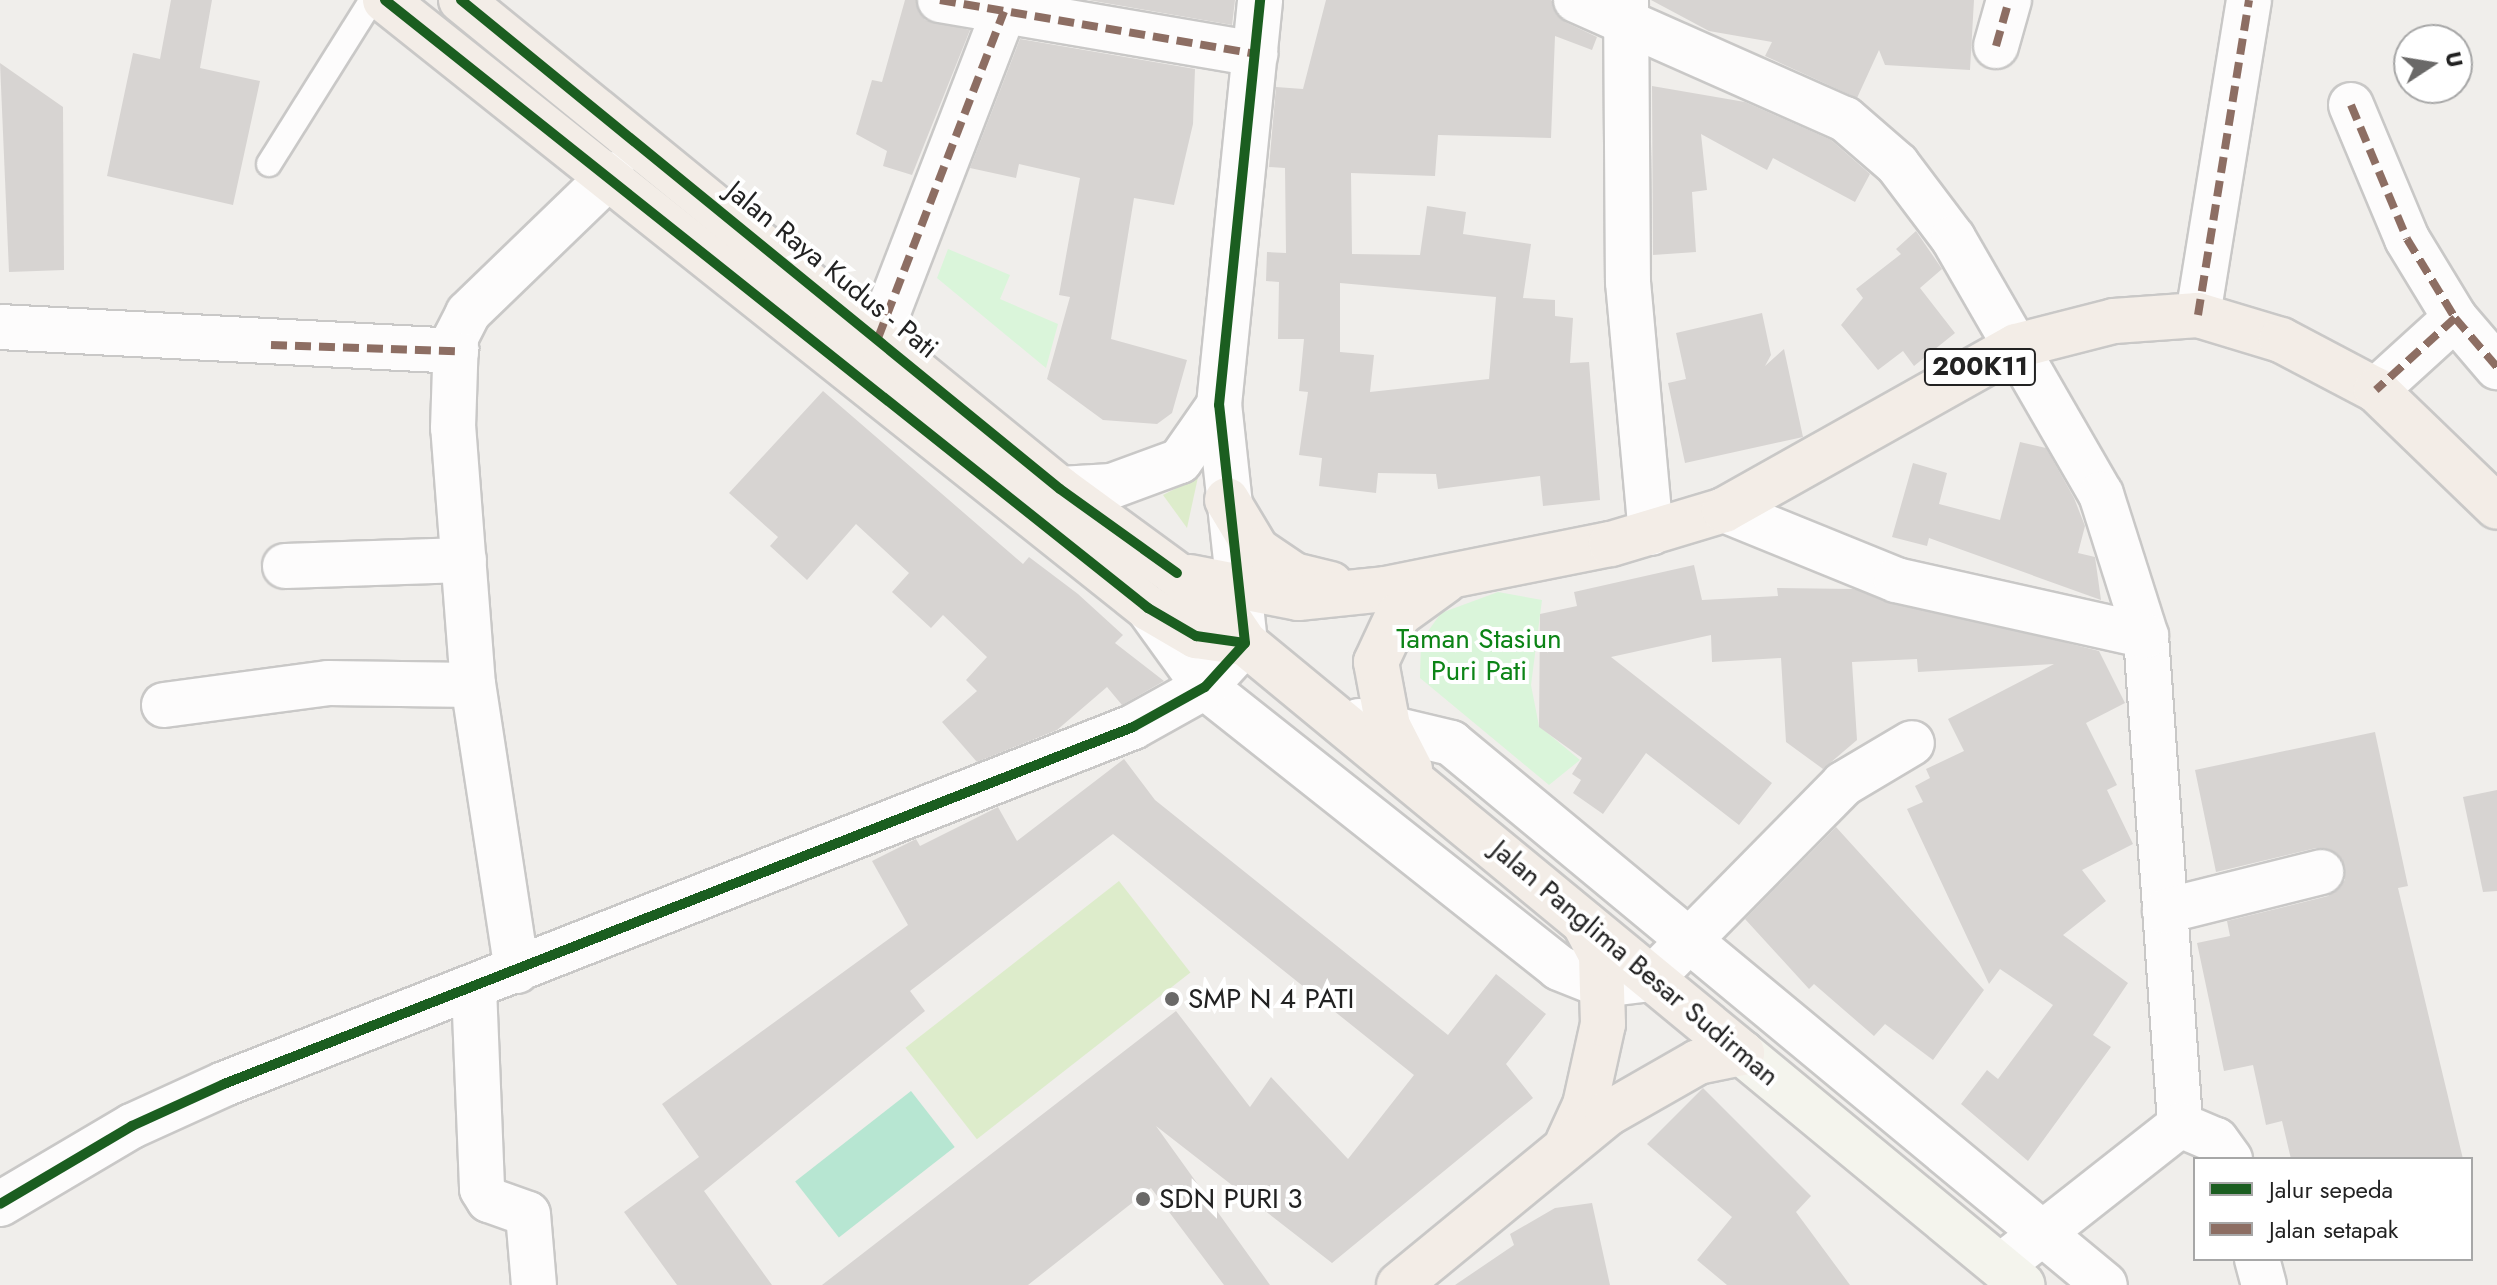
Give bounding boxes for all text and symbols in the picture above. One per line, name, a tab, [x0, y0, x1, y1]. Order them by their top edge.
north arrow	[2393, 24, 2473, 104]
text: U	[2437, 49, 2472, 70]
street label: Jalan Raya Kudus - Pati	[719, 174, 945, 366]
road number: 200K11	[1922, 345, 2038, 389]
park label: Taman Stasiun Puri Pati	[1396, 622, 1562, 688]
street label: Jalan Panglima Besar Sudirman	[1484, 833, 1786, 1093]
place label: SMP N 4 PATI	[1188, 982, 1354, 1016]
marker: SMP N 4 PATI	[1163, 990, 1181, 1008]
legend	[2193, 1157, 2473, 1261]
text: Jalur sepeda	[2269, 1172, 2393, 1207]
place label: SDN PURI 3	[1159, 1182, 1303, 1216]
marker: SDN PURI 3	[1134, 1190, 1152, 1208]
text: Jalan setapak	[2269, 1212, 2398, 1247]

